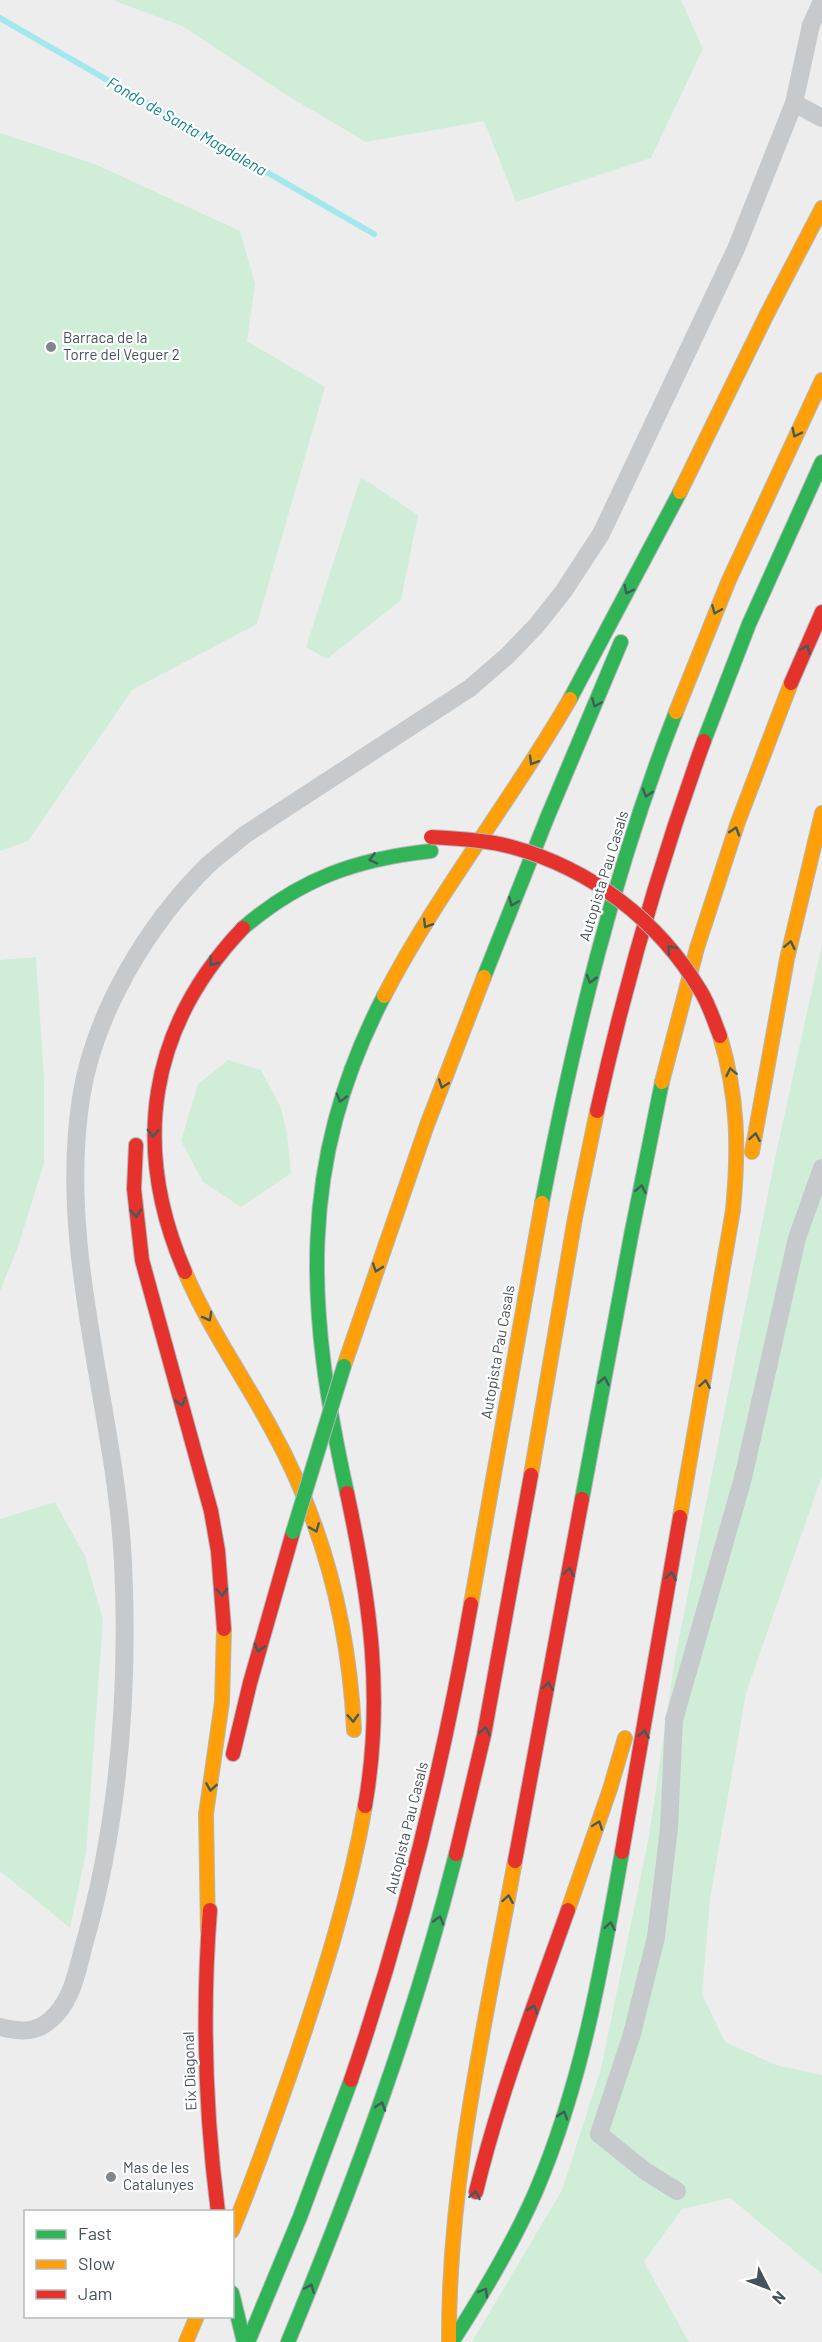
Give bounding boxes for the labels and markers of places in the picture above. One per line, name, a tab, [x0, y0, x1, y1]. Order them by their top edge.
place label: Barraca de la Torre del Veguer 2	[63, 328, 180, 363]
marker: Barraca de la Torre del Veguer 2	[44, 340, 58, 354]
place label: Mas de les Catalunyes	[123, 2158, 194, 2193]
marker: Mas de les Catalunyes	[104, 2170, 118, 2184]

